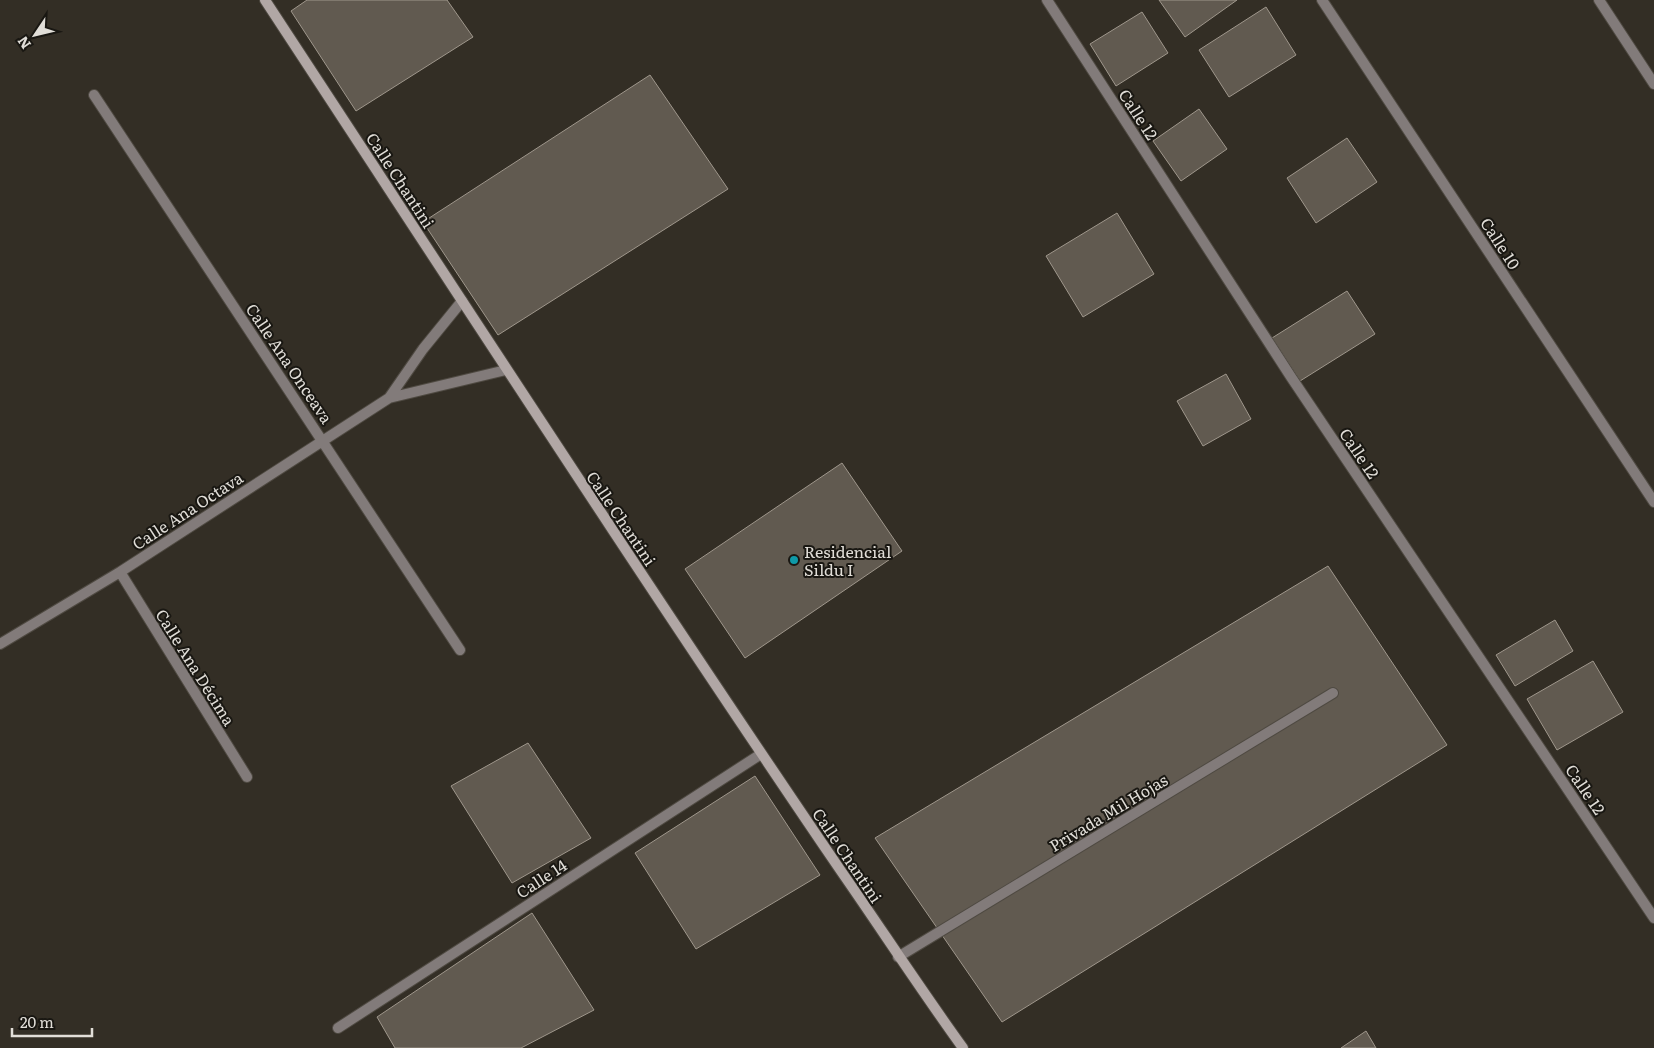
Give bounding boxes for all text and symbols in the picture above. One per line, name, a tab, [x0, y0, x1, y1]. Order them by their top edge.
north arrow	[10, 10, 60, 60]
text: N	[12, 32, 35, 54]
street label: Calle 12	[1114, 84, 1164, 144]
street label: Calle Chantini	[361, 127, 441, 233]
street label: Calle 10	[1475, 212, 1527, 274]
street label: Calle Ana Onceava	[241, 298, 339, 428]
street label: Calle 12	[1334, 423, 1386, 483]
street label: Calle Ana Octava	[127, 465, 247, 555]
street label: Calle Chantini	[581, 466, 663, 570]
place label: Residencial Sildu I	[804, 539, 891, 581]
marker: Residencial Sildu I	[788, 554, 800, 566]
street label: Calle Ana Décima	[150, 604, 242, 730]
street label: Calle 12	[1560, 759, 1612, 819]
street label: Privada Mil Hojas	[1044, 767, 1172, 857]
street label: Calle Chantini	[807, 803, 889, 907]
street label: Calle 14	[511, 852, 571, 903]
scale bar	[12, 1006, 92, 1038]
text: 20 m	[20, 1010, 54, 1033]

